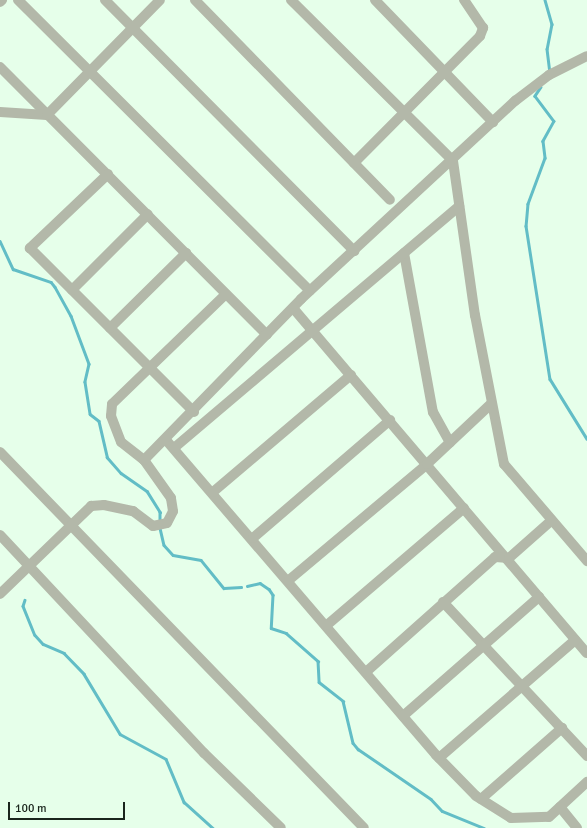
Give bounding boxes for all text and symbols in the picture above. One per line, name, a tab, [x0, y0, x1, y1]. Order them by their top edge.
scale bar	[10, 794, 127, 820]
text: 100 m	[15, 801, 47, 816]

